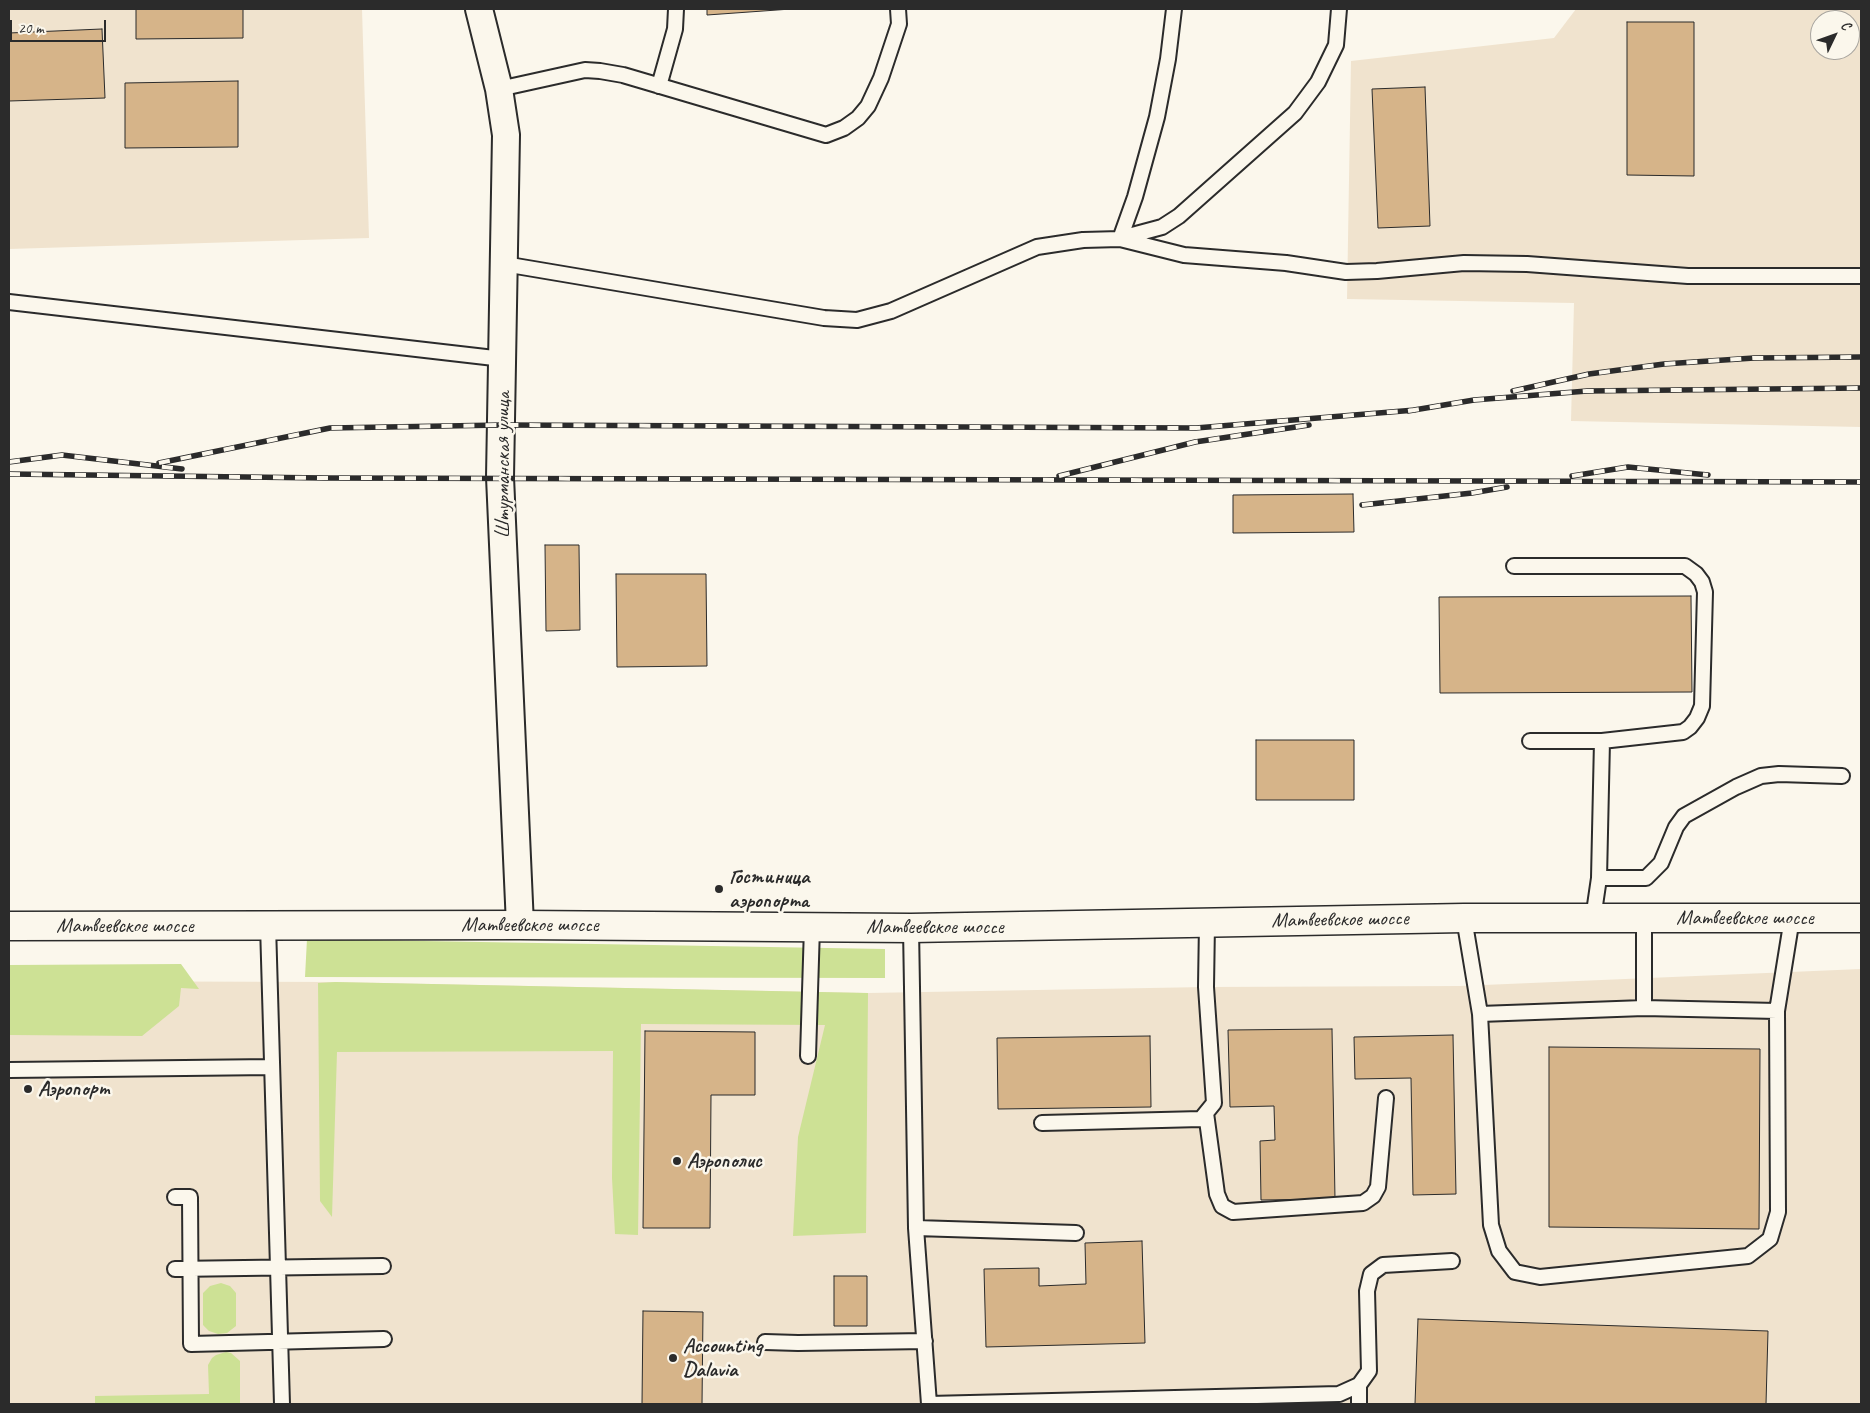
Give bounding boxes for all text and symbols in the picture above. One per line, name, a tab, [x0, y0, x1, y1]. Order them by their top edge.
scale bar	[12, 10, 109, 42]
north arrow	[1810, 10, 1860, 60]
text: С	[1837, 17, 1854, 34]
text: 20 m	[18, 19, 44, 38]
street label: Штурманская улица	[490, 392, 516, 538]
place label: Гостиница аэропорта	[729, 864, 809, 914]
marker: Гостиница аэропорта	[713, 883, 725, 895]
street label: Матвеевское шоссе	[1676, 905, 1814, 931]
street label: Матвеевское шоссе	[1271, 906, 1409, 934]
street label: Матвеевское шоссе	[461, 912, 599, 938]
street label: Матвеевское шоссе	[56, 913, 194, 939]
street label: Матвеевское шоссе	[866, 914, 1004, 940]
place label: Аэропорт	[38, 1076, 109, 1102]
marker: Аэропорт	[22, 1083, 34, 1095]
place label: Аэрополис	[687, 1148, 762, 1174]
marker: Аэрополис	[671, 1155, 683, 1167]
place label: Accounting Dalavia	[683, 1333, 762, 1383]
marker: Accounting Dalavia	[667, 1352, 679, 1364]

